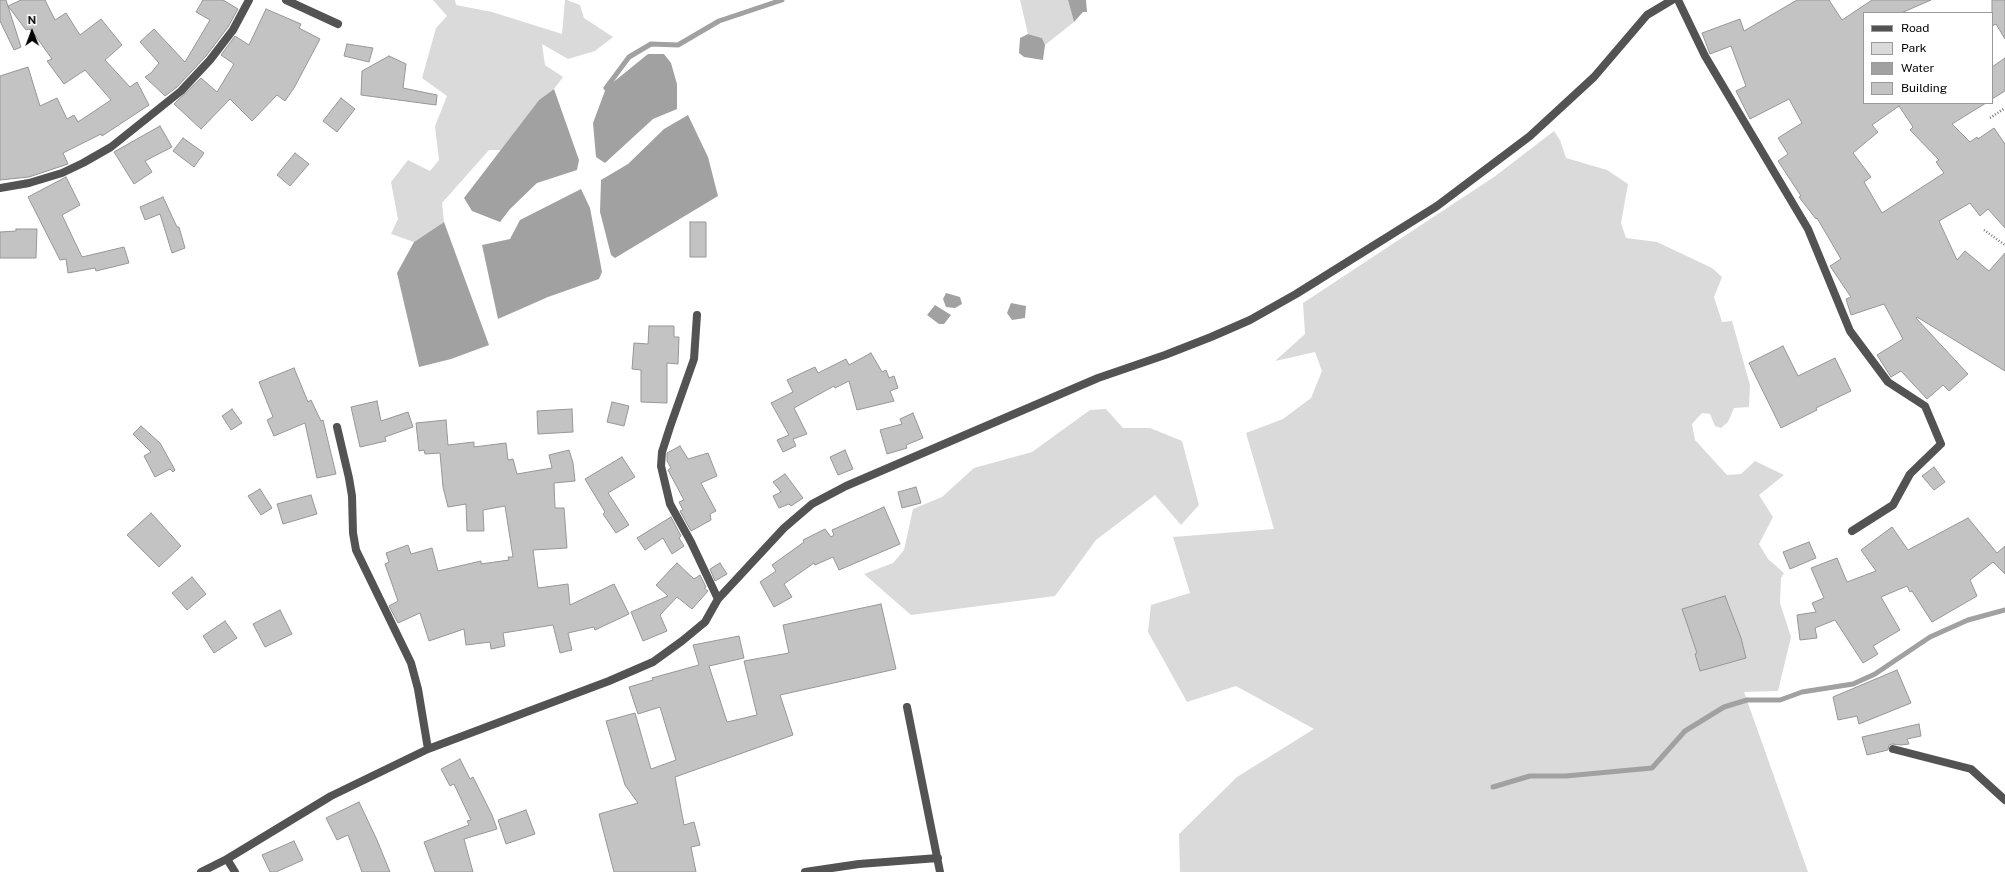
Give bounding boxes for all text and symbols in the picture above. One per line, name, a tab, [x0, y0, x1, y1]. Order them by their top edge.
north arrow	[12, 12, 52, 52]
legend	[1863, 12, 1993, 104]
text: N	[27, 14, 36, 26]
text: Road	[1901, 21, 1929, 35]
text: Park	[1901, 41, 1927, 55]
text: Water	[1901, 61, 1934, 75]
text: Building	[1901, 81, 1947, 95]

